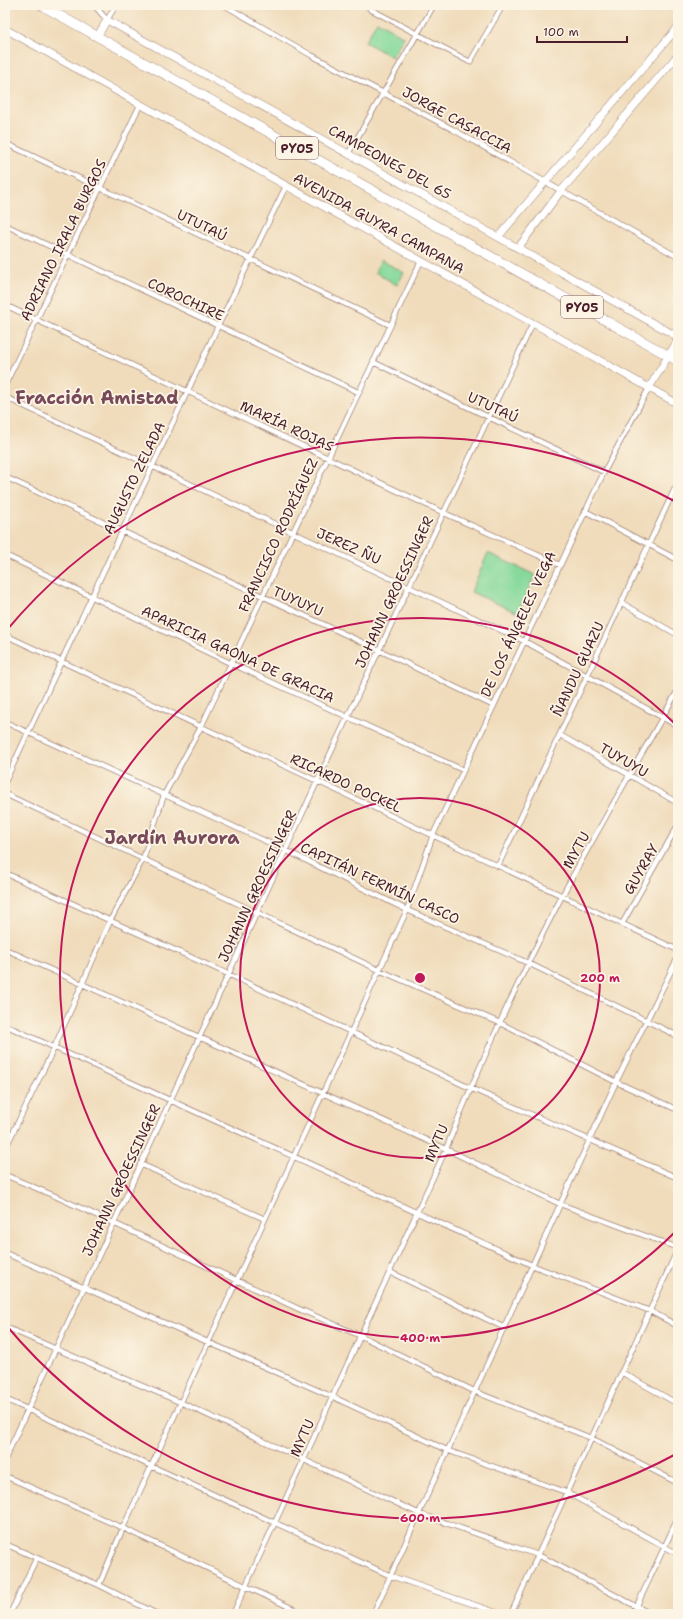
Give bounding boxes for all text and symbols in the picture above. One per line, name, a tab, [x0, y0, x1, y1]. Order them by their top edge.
scale bar	[537, 18, 627, 44]
text: 100 m	[543, 24, 579, 40]
street label: JORGE CASACCIA	[399, 82, 515, 158]
street label: CAMPEONES DEL 65	[325, 121, 455, 203]
road number: PY05	[276, 137, 318, 159]
street label: ADRIANO IRALA BURGOS	[16, 156, 110, 324]
street label: AVENIDA GUYRA CAMPANA	[290, 168, 468, 278]
street label: UTUTAÚ	[174, 205, 230, 245]
street label: COROCHIRE	[145, 273, 227, 325]
road number: PY05	[561, 296, 603, 318]
district label: Fracción Amistad	[15, 386, 179, 410]
street label: UTUTAÚ	[465, 388, 521, 426]
street label: MARÍA ROJAS	[237, 396, 337, 456]
street label: AUGUSTO ZELADA	[99, 419, 169, 537]
street label: FRANCISCO RODRÍGUEZ	[234, 455, 322, 615]
street label: JOHANN GROESSINGER	[351, 513, 437, 671]
street label: JEREZ ÑU	[314, 523, 384, 568]
street label: DE LOS ÁNGELES VEGA	[476, 548, 560, 700]
street label: TUYUYU	[270, 582, 326, 620]
street label: APARICIA GAONA DE GRACIA	[139, 601, 337, 707]
street label: ÑANDU GUAZU	[547, 618, 608, 719]
street label: TUYUYU	[596, 739, 652, 781]
street label: RICARDO POCKEL	[287, 749, 405, 817]
street label: JOHANN GROESSINGER	[214, 807, 300, 965]
district label: Jardín Aurora	[104, 826, 240, 850]
street label: MYTU	[559, 828, 593, 872]
street label: CAPITÁN FERMÍN CASCO	[297, 838, 463, 928]
street label: GUYRAY	[619, 840, 663, 898]
text: 200 m	[580, 970, 620, 986]
centre of rings	[413, 971, 427, 985]
street label: JOHANN GROESSINGER	[78, 1101, 164, 1259]
street label: MYTU	[420, 1121, 452, 1165]
text: 400 m	[400, 1330, 440, 1346]
street label: MYTU	[286, 1416, 318, 1460]
text: 600 m	[400, 1510, 440, 1526]

